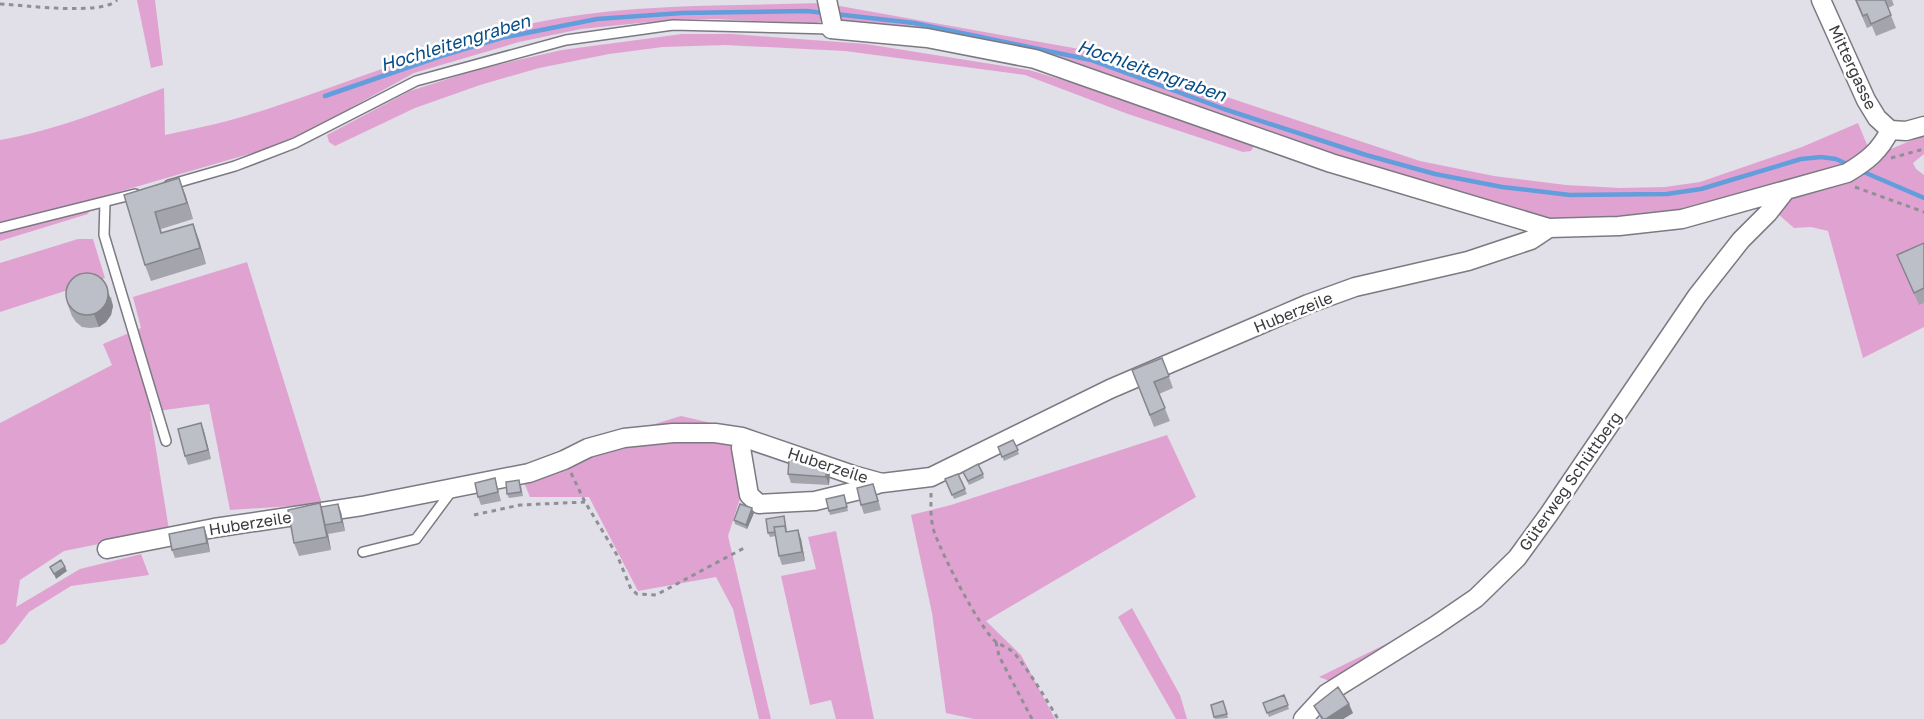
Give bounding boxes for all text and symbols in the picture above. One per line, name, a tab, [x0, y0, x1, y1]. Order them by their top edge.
water label: Hochleitengraben	[377, 8, 533, 75]
street label: Mittergasse	[1825, 21, 1881, 113]
water label: Hochleitengraben	[1075, 34, 1230, 106]
street label: Huberzeile	[1251, 287, 1335, 337]
street label: Güterweg Schüttberg	[1514, 408, 1626, 554]
street label: Huberzeile	[785, 443, 871, 487]
street label: Huberzeile	[207, 507, 293, 539]

